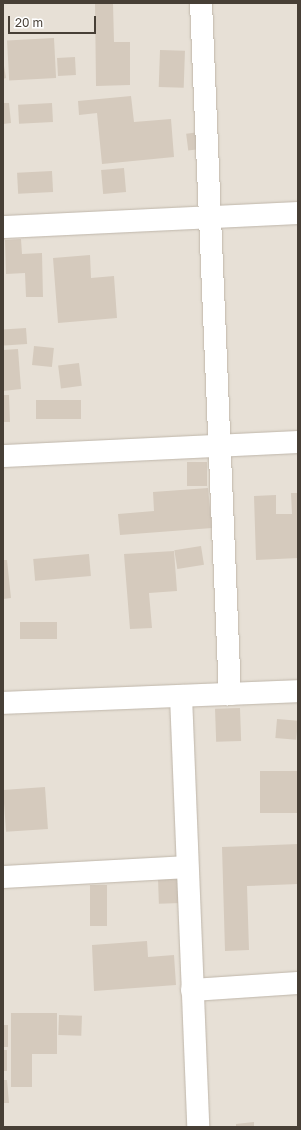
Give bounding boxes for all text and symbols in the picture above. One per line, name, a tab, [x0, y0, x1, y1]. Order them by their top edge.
scale bar	[10, 8, 98, 34]
text: 20 m	[15, 15, 43, 30]

